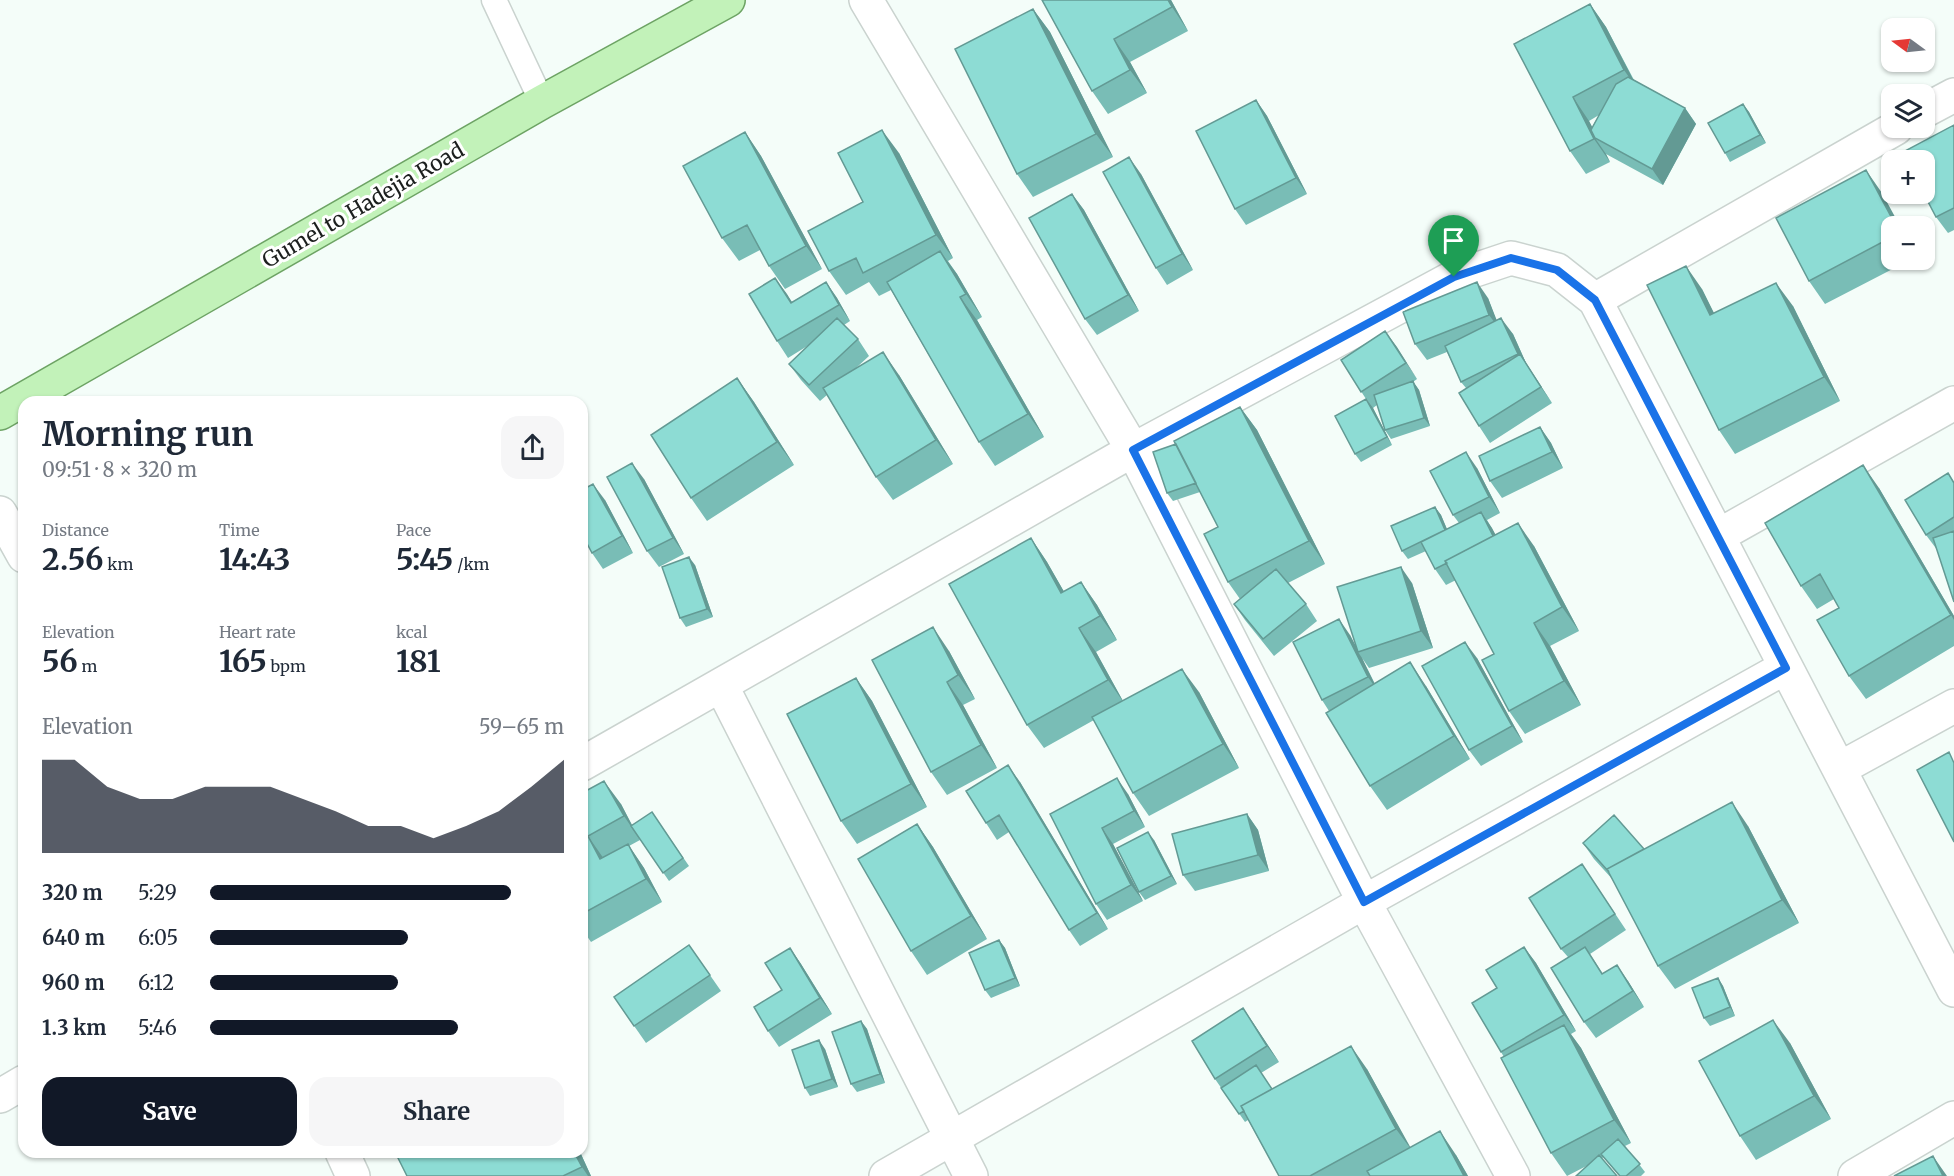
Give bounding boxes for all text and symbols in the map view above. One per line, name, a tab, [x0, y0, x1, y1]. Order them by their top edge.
north arrow	[1881, 18, 1935, 72]
map controls	[1881, 18, 1935, 270]
button: layers	[1881, 84, 1935, 138]
street label: Gumel to Hadejia Road	[257, 136, 469, 274]
button: +	[1881, 150, 1935, 204]
pin	[1428, 215, 1479, 277]
button: −	[1881, 216, 1935, 270]
icon: arrive	[1437, 224, 1470, 257]
text: Morning run	[42, 414, 253, 455]
button: share	[501, 416, 564, 479]
text: 09:51 · 8 × 320 m	[42, 457, 197, 482]
text: Distance	[42, 520, 109, 540]
text: Time	[219, 520, 260, 540]
text: Pace	[396, 520, 431, 540]
text: 2.56	[42, 540, 103, 578]
text: 14:43	[219, 540, 290, 578]
text: 5:45	[396, 540, 453, 578]
text: km	[103, 554, 133, 574]
text: /km	[453, 554, 489, 574]
text: Elevation	[42, 622, 115, 642]
text: Heart rate	[219, 622, 296, 642]
text: kcal	[396, 622, 427, 642]
text: 56	[42, 642, 78, 680]
text: 165	[219, 642, 267, 680]
text: 181	[396, 642, 441, 680]
text: m	[78, 656, 97, 676]
text: bpm	[267, 656, 306, 676]
text: Elevation	[42, 714, 133, 739]
text: 59–65 m	[479, 714, 564, 739]
text: 320 m	[42, 880, 103, 905]
text: 5:29	[138, 880, 177, 905]
text: 640 m	[42, 925, 105, 950]
text: 6:05	[138, 925, 178, 950]
text: 960 m	[42, 970, 105, 995]
text: 6:12	[138, 970, 174, 995]
text: 1.3 km	[42, 1015, 106, 1040]
text: 5:46	[138, 1015, 177, 1040]
button: Save	[42, 1077, 297, 1146]
button: Share	[309, 1077, 564, 1146]

